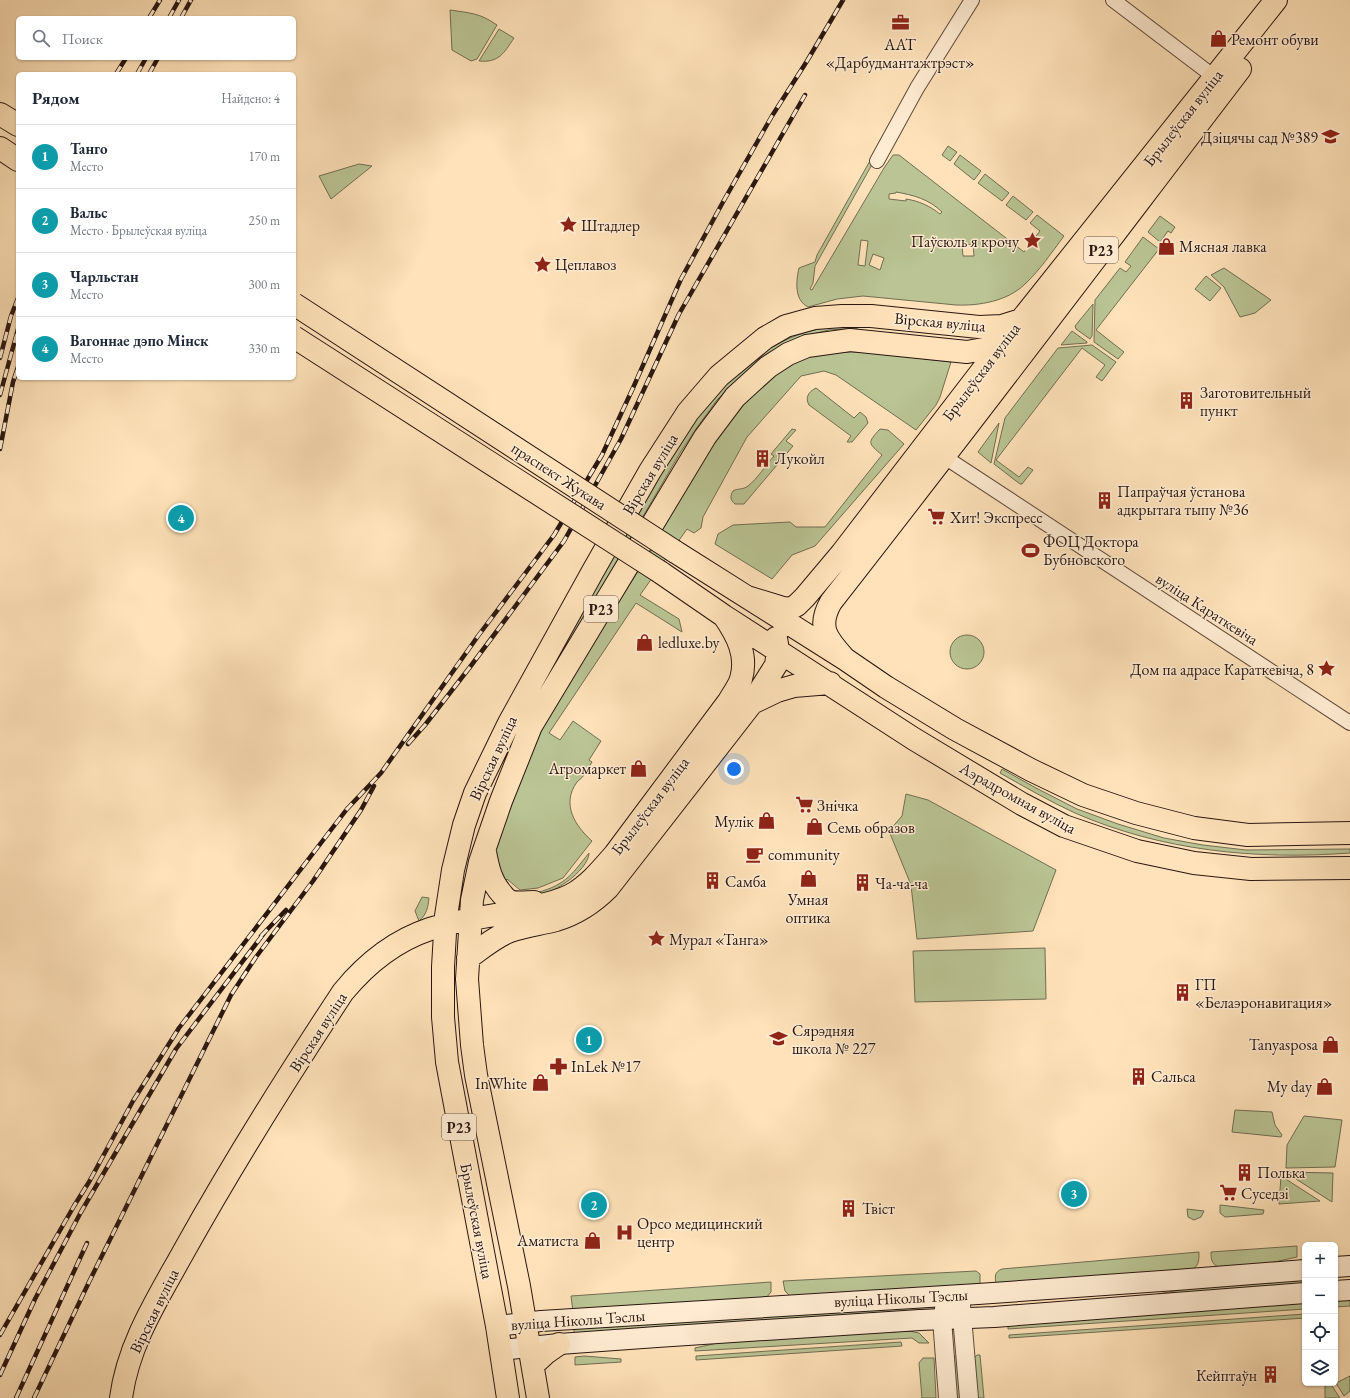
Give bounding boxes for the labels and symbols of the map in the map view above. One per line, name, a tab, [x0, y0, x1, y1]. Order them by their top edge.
office icon: ААТ «Дарбудмантажтрэст»	[890, 13, 910, 33]
shop icon: Ремонт обуви	[1208, 29, 1228, 49]
place label: Ремонт обуви	[1231, 29, 1319, 50]
place label: ААТ «Дарбудмантажтрэст»	[826, 34, 974, 73]
street label: Брылеўская вуліца	[1138, 65, 1228, 171]
place label: Дзіцячы сад №389	[1201, 127, 1318, 148]
school or university icon: Дзіцячы сад №389	[1321, 127, 1341, 147]
place icon: Штадлер	[558, 215, 578, 235]
place label: Штадлер	[581, 215, 640, 236]
place label: Паўсюль я крочу	[911, 231, 1020, 252]
place icon: Паўсюль я крочу	[1022, 231, 1042, 251]
shop icon: Мясная лавка	[1156, 236, 1176, 256]
place label: Мясная лавка	[1179, 236, 1267, 257]
road number: Р23	[1084, 237, 1118, 263]
place icon: Цеплавоз	[532, 254, 552, 274]
place label: Цеплавоз	[555, 254, 616, 275]
street label: Вірская вуліца	[894, 308, 987, 336]
street label: Брылеўская вуліца	[937, 318, 1025, 425]
place label: Заготовительный пункт	[1200, 382, 1312, 421]
building icon: Заготовительный пункт	[1177, 391, 1197, 411]
street label: Вірская вуліца	[617, 429, 683, 519]
street label: праспект Жукава	[507, 437, 611, 515]
building icon: Лукойл	[752, 448, 772, 468]
place label: Лукойл	[775, 448, 825, 469]
place label: Папраўчая ўстанова адкрытага тыпу №36	[1117, 481, 1249, 520]
building icon: Папраўчая ўстанова адкрытага тыпу №36	[1094, 490, 1114, 510]
pin: 4	[168, 503, 194, 533]
supermarket icon: Хит! Экспресс	[927, 507, 947, 527]
place label: Хит! Экспресс	[949, 507, 1043, 528]
place label: ФОЦ Доктора Бубновского	[1043, 531, 1139, 570]
sports icon: ФОЦ Доктора Бубновского	[1020, 540, 1040, 560]
street label: вуліца Караткевіча	[1152, 568, 1263, 650]
road number: Р23	[584, 596, 618, 622]
shop icon: ledluxe.by	[635, 632, 655, 652]
place label: ledluxe.by	[658, 632, 721, 653]
place label: Дом па адрасе Караткевіча, 8	[1130, 659, 1314, 680]
place icon: Дом па адрасе Караткевіча, 8	[1317, 659, 1337, 679]
street label: Вірская вуліца	[464, 712, 522, 804]
street label: Брылеўская вуліца	[606, 752, 694, 859]
street label: Аэрадромная вуліца	[955, 757, 1080, 839]
place label: Агромаркет	[547, 758, 626, 779]
shop icon: Агромаркет	[629, 758, 649, 778]
your location	[724, 759, 744, 779]
supermarket icon: Знічка	[794, 795, 814, 815]
place label: Знічка	[817, 795, 859, 816]
place label: Мулік	[714, 811, 754, 832]
shop icon: Мулік	[757, 811, 777, 831]
shop icon: Семь образов	[804, 817, 824, 837]
place label: Семь образов	[827, 817, 915, 838]
cafe icon: community	[745, 844, 765, 864]
place label: community	[768, 844, 841, 865]
shop icon: Умная оптика	[798, 868, 818, 888]
building icon: Самба	[702, 871, 722, 891]
place label: Самба	[725, 871, 767, 892]
building icon: Ча-ча-ча	[852, 873, 872, 893]
place label: Ча-ча-ча	[875, 873, 929, 894]
place label: Умная оптика	[786, 889, 831, 928]
place icon: Мурал «Танга»	[646, 929, 666, 949]
place label: Мурал «Танга»	[669, 929, 769, 950]
place label: ГП «Белаэронавигация»	[1195, 974, 1332, 1013]
building icon: ГП «Белаэронавигация»	[1172, 983, 1192, 1003]
street label: Вірская вуліца	[284, 987, 352, 1076]
place label: Сярэдняя школа № 227	[792, 1020, 876, 1059]
pin: 1	[576, 1025, 602, 1055]
school or university icon: Сярэдняя школа № 227	[769, 1029, 789, 1049]
place label: Tanyasposa	[1249, 1034, 1319, 1055]
shop icon: Tanyasposa	[1321, 1034, 1341, 1054]
pharmacy icon: InLek №17	[548, 1056, 568, 1076]
place label: InLek №17	[571, 1056, 641, 1077]
building icon: Сальса	[1128, 1066, 1148, 1086]
place label: Сальса	[1151, 1066, 1196, 1087]
place label: InWhite	[475, 1073, 527, 1094]
shop icon: InWhite	[530, 1073, 550, 1093]
place label: My day	[1267, 1076, 1313, 1097]
shop icon: My day	[1315, 1076, 1335, 1096]
road number: Р23	[442, 1114, 476, 1140]
street label: Брылеўская вуліца	[455, 1161, 499, 1281]
building icon: Полька	[1234, 1162, 1254, 1182]
place label: Полька	[1257, 1162, 1306, 1183]
pin: 3	[1061, 1179, 1087, 1209]
supermarket icon: Суседзі	[1218, 1183, 1238, 1203]
place label: Суседзі	[1241, 1183, 1289, 1204]
pin: 2	[581, 1190, 607, 1220]
building icon: Твіст	[839, 1198, 859, 1218]
place label: Твіст	[862, 1198, 895, 1219]
place label: Орсо медицинский центр	[637, 1213, 763, 1252]
hospital icon: Орсо медицинский центр	[614, 1222, 634, 1242]
place label: Аматиста	[516, 1230, 580, 1251]
shop icon: Аматиста	[582, 1230, 602, 1250]
street label: Вірская вуліца	[125, 1265, 184, 1357]
street label: вуліца Ніколы Тэслы	[833, 1284, 969, 1312]
street label: вуліца Ніколы Тэслы	[510, 1305, 646, 1335]
place label: Кейптаўн	[1196, 1365, 1257, 1386]
building icon: Кейптаўн	[1260, 1365, 1280, 1385]

